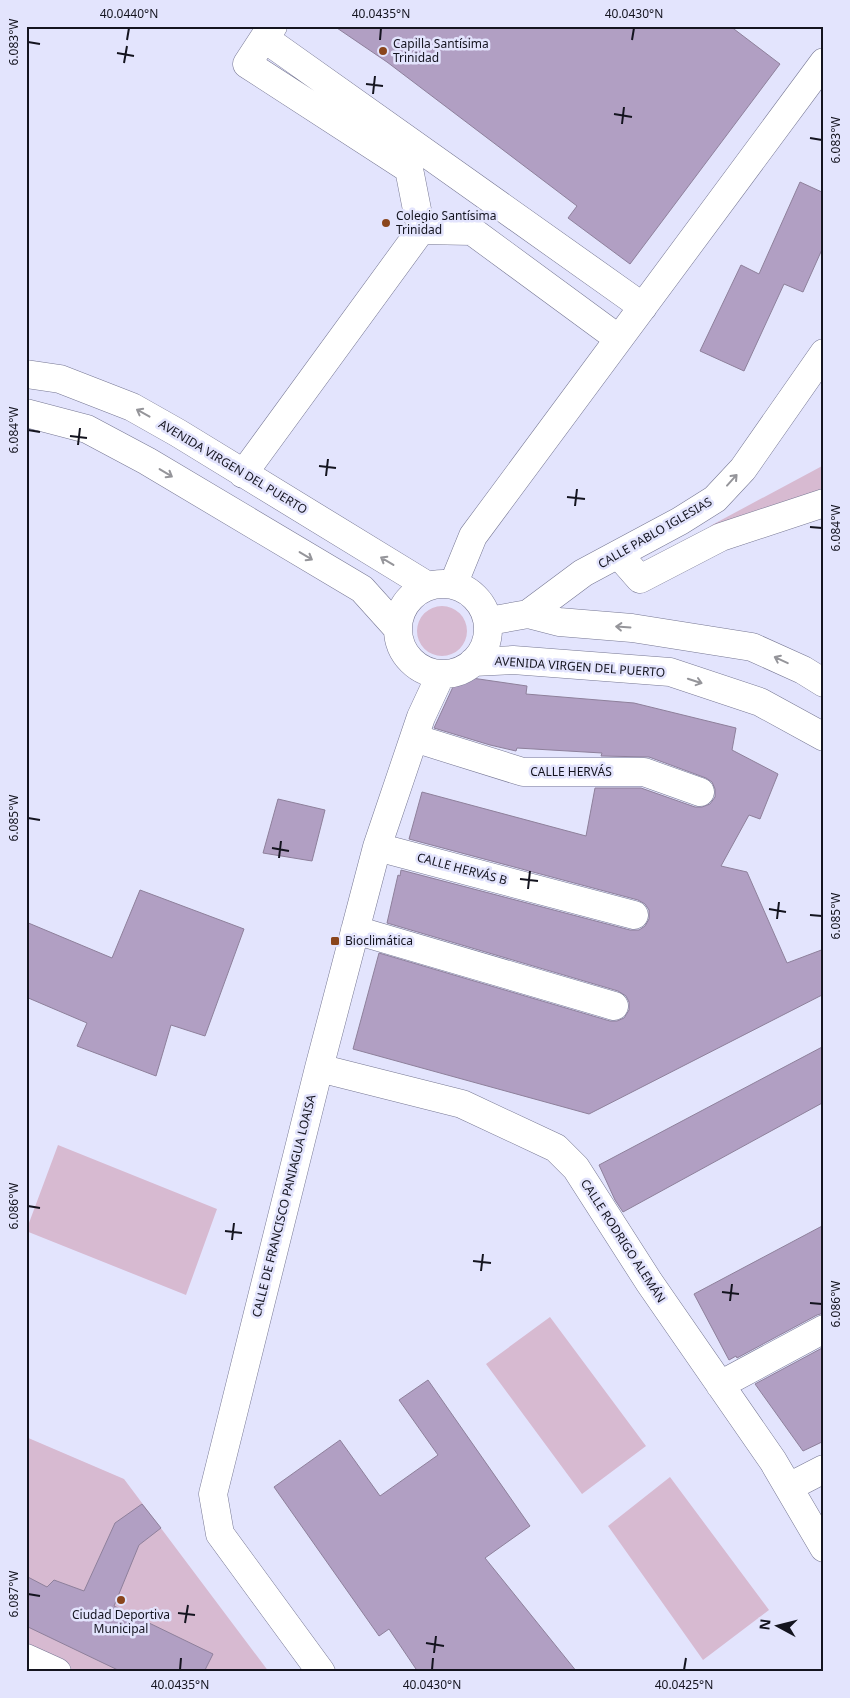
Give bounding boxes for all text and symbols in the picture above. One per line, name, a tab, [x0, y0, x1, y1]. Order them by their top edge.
text: 40.0440°N	[100, 5, 158, 22]
text: 40.0435°N	[352, 5, 410, 22]
text: 40.0430°N	[605, 5, 663, 22]
text: 6.083°W	[5, 19, 22, 65]
place label: Capilla Santísima Trinidad	[393, 35, 489, 66]
marker: Capilla Santísima Trinidad	[377, 45, 389, 57]
text: 6.083°W	[827, 117, 844, 163]
place label: Colegio Santísima Trinidad	[396, 207, 497, 238]
marker: Colegio Santísima Trinidad	[380, 217, 392, 229]
text: 6.084°W	[5, 407, 22, 453]
one-way arrow	[136, 408, 151, 417]
street label: AVENIDA VIRGEN DEL PUERTO	[156, 415, 311, 518]
one-way arrow	[159, 469, 173, 479]
one-way arrow	[727, 474, 738, 487]
street label: CALLE PABLO IGLESIAS	[595, 493, 715, 572]
text: 6.084°W	[827, 505, 844, 551]
one-way arrow	[298, 552, 312, 562]
one-way arrow	[380, 555, 394, 565]
one-way arrow	[615, 623, 631, 632]
street label: AVENIDA VIRGEN DEL PUERTO	[494, 652, 666, 681]
one-way arrow	[774, 655, 789, 664]
one-way arrow	[687, 676, 703, 686]
street label: CALLE HERVÁS	[530, 763, 612, 780]
text: 6.085°W	[5, 795, 22, 841]
street label: CALLE HERVÁS B	[415, 848, 509, 889]
text: 6.085°W	[827, 893, 844, 939]
place label: Bioclimática	[345, 932, 413, 949]
marker: Bioclimática	[329, 935, 341, 947]
street label: CALLE DE FRANCISCO PANIAGUA LOAISA	[248, 1092, 320, 1319]
street label: CALLE RODRIGO ALEMÁN	[577, 1176, 670, 1306]
text: 6.086°W	[5, 1183, 22, 1229]
text: 6.086°W	[827, 1281, 844, 1327]
text: 6.087°W	[5, 1571, 22, 1617]
marker: Ciudad Deportiva Municipal	[115, 1594, 127, 1606]
north arrow	[752, 1600, 802, 1650]
place label: Ciudad Deportiva Municipal	[72, 1606, 170, 1637]
text: N	[754, 1618, 775, 1631]
text: 40.0435°N	[151, 1676, 209, 1693]
text: 40.0430°N	[403, 1676, 461, 1693]
text: 40.0425°N	[655, 1676, 713, 1693]

